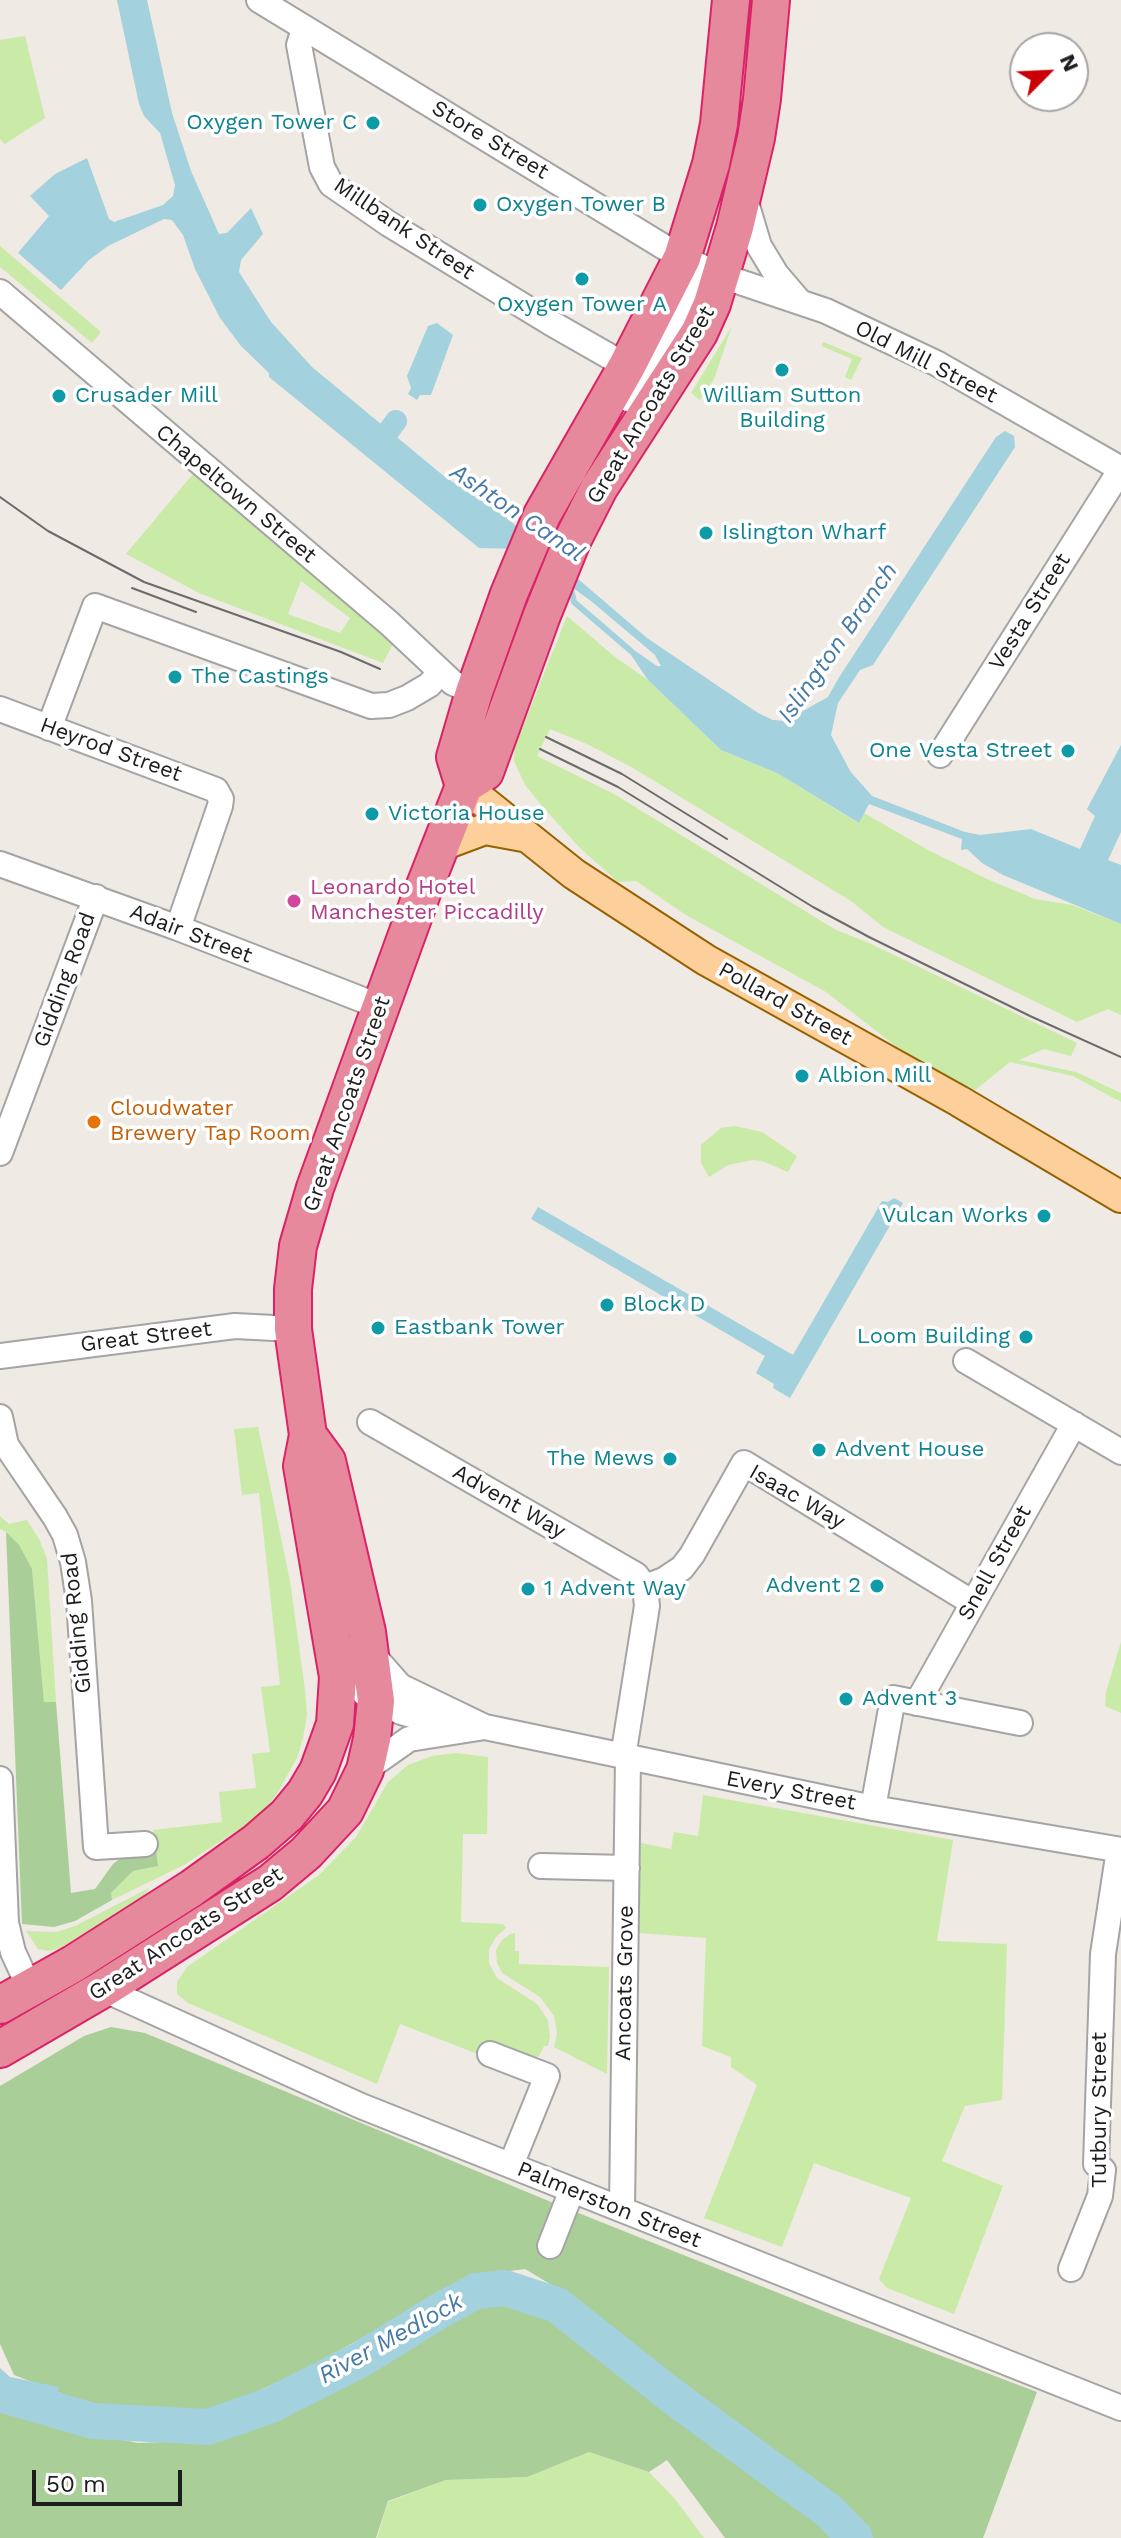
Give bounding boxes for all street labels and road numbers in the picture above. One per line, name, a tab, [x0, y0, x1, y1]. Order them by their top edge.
street label: Store Street	[427, 95, 553, 185]
street label: Millbank Street	[329, 172, 479, 286]
street label: Great Ancoats Street	[581, 301, 721, 509]
street label: Old Mill Street	[850, 315, 1002, 409]
street label: Chapeltown Street	[150, 419, 322, 569]
street label: Vesta Street	[984, 549, 1076, 675]
street label: Heyrod Street	[37, 712, 185, 788]
street label: Adair Street	[126, 899, 256, 969]
street label: Gidding Road	[28, 909, 102, 1051]
street label: Pollard Street	[714, 956, 856, 1052]
street label: Great Ancoats Street	[298, 993, 396, 1215]
street label: Great Street	[79, 1316, 213, 1358]
street label: Advent Way	[448, 1459, 570, 1545]
street label: Isaac Way	[744, 1459, 850, 1535]
street label: Snell Street	[953, 1501, 1037, 1625]
street label: Gidding Road	[56, 1551, 98, 1695]
street label: Every Street	[724, 1765, 858, 1817]
street label: Great Ancoats Street	[84, 1861, 288, 2007]
street label: Ancoats Grove	[610, 1905, 640, 2061]
street label: Tutbury Street	[1087, 2032, 1113, 2188]
street label: Palmerston Street	[513, 2156, 705, 2254]

